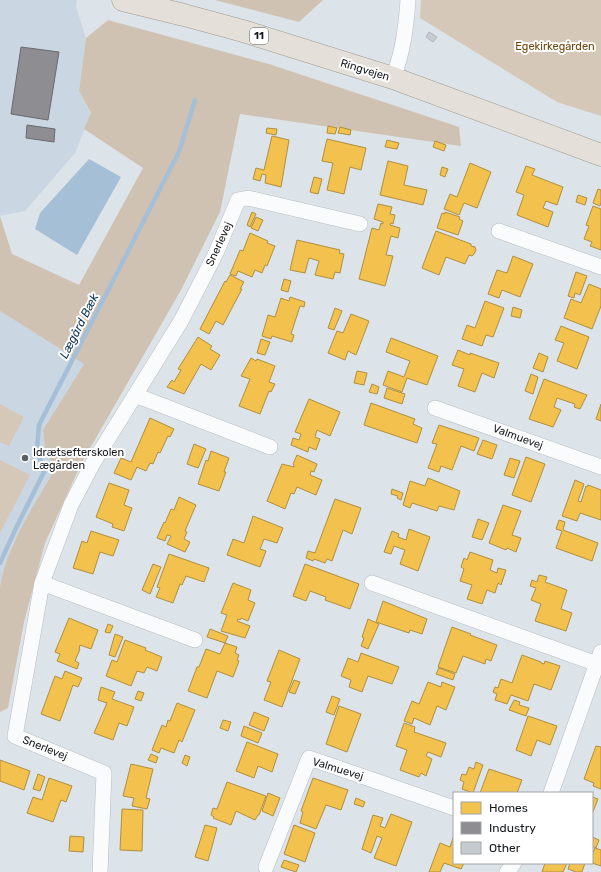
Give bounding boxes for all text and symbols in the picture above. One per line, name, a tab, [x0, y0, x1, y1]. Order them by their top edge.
road number: 11	[250, 28, 268, 44]
park label: Egekirkegården	[515, 40, 595, 53]
street label: Ringvejen	[339, 56, 391, 84]
street label: Snerlevej	[203, 220, 235, 268]
water label: Lægård Bæk	[57, 290, 102, 361]
street label: Valmuevej	[491, 422, 545, 452]
place label: Idrætsefterskolen Lægården	[33, 446, 124, 472]
marker: Idrætsefterskolen Lægården	[20, 453, 30, 463]
street label: Snerlevej	[21, 733, 70, 763]
street label: Valmuevej	[311, 755, 365, 783]
legend	[453, 792, 593, 864]
text: Homes	[489, 801, 528, 815]
text: Industry	[489, 821, 536, 835]
text: Other	[489, 841, 521, 855]

